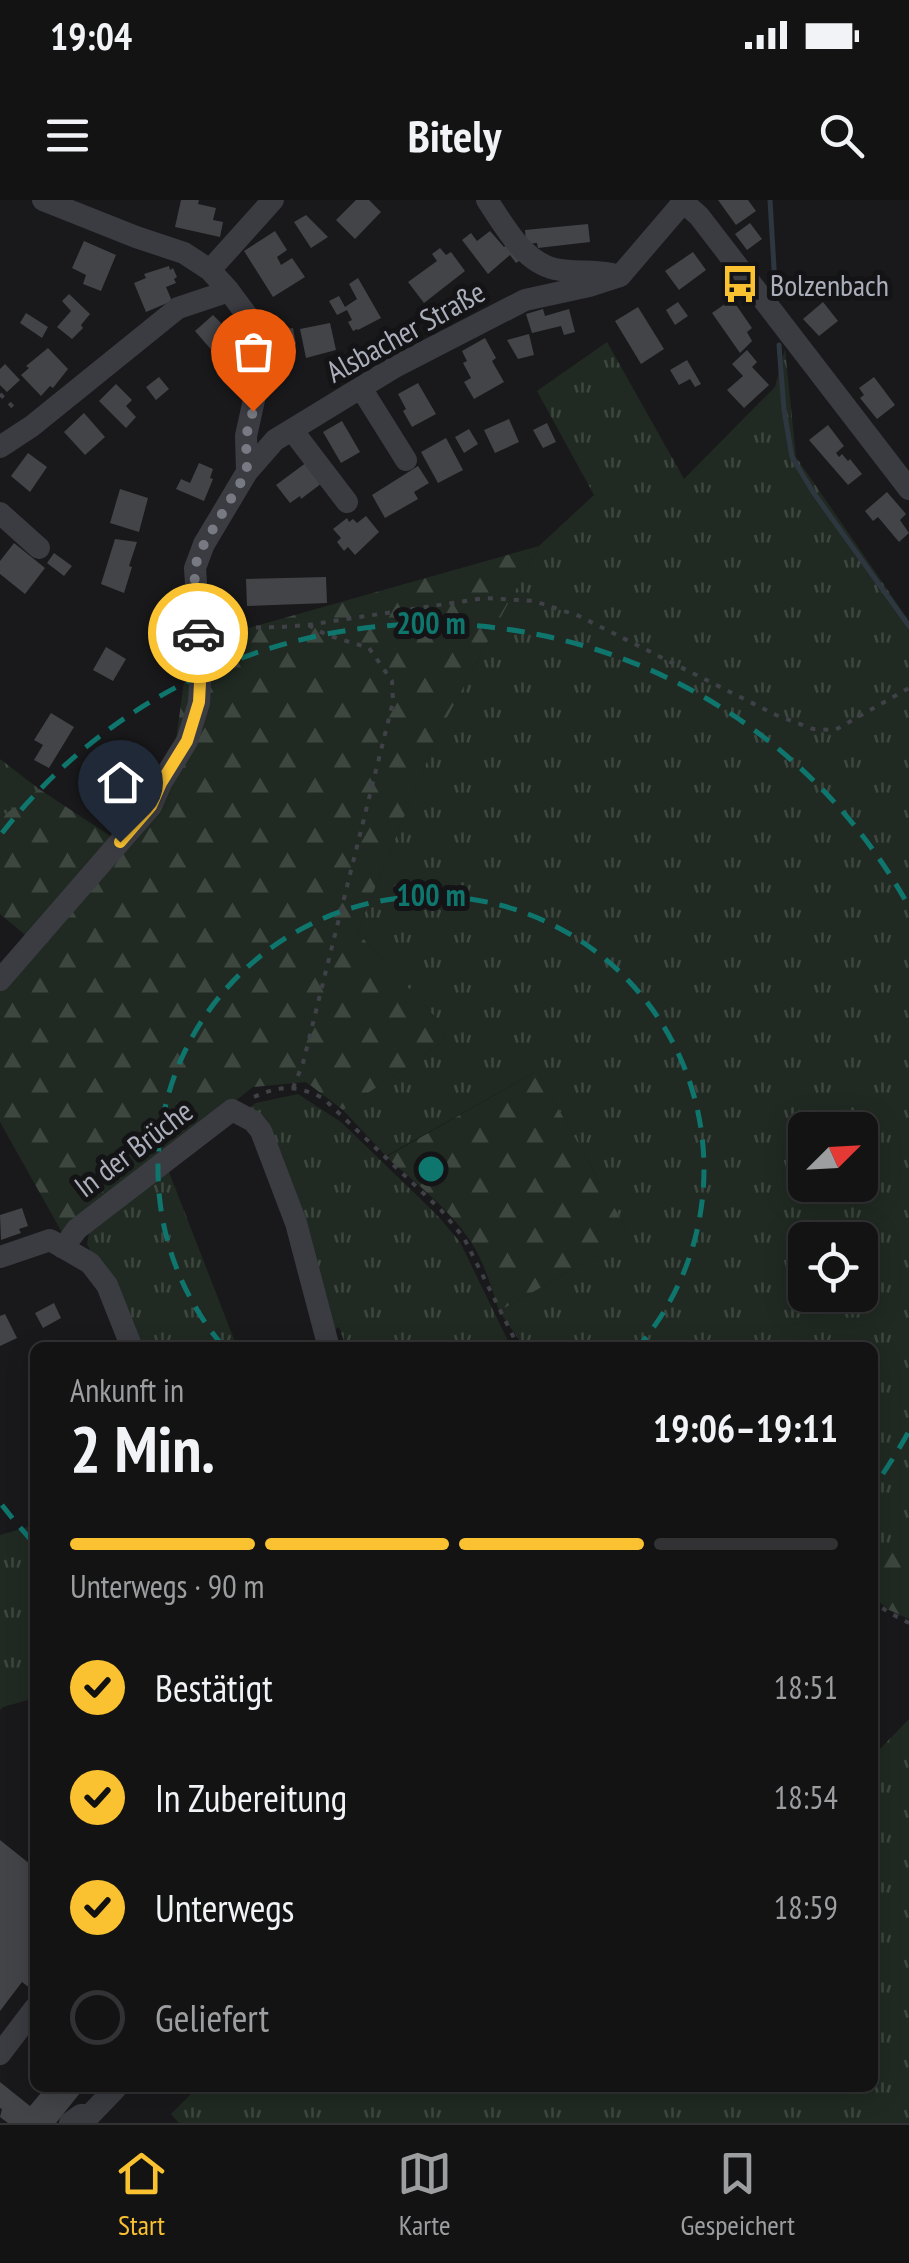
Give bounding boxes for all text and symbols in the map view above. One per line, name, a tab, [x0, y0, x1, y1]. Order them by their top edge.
text: 19:04	[50, 11, 132, 60]
text: Bitely	[408, 106, 501, 164]
icon: menu	[40, 108, 95, 163]
icon: search	[814, 108, 869, 163]
bus stop icon: Bolzenbach	[719, 263, 761, 305]
place label: Bolzenbach	[770, 265, 889, 304]
street label: Alsbacher Straße	[319, 271, 491, 391]
pin	[211, 309, 296, 412]
icon: bag	[226, 324, 281, 379]
courier	[148, 583, 248, 683]
text: 200 m	[396, 603, 466, 642]
icon: car	[171, 606, 226, 661]
pin	[78, 740, 163, 843]
icon: home	[93, 755, 148, 810]
text: 100 m	[396, 875, 466, 914]
street label: In der Brüche	[66, 1091, 200, 1205]
north arrow	[788, 1112, 878, 1202]
map controls	[788, 1112, 878, 1312]
centre of rings	[413, 1151, 449, 1187]
button: locate	[788, 1222, 878, 1312]
text: Ankunft in	[70, 1369, 184, 1411]
text: 19:06–19:11	[653, 1403, 838, 1452]
text: 2 Min.	[70, 1406, 215, 1490]
text: Unterwegs · 90 m	[70, 1565, 264, 1607]
icon: check	[70, 1660, 125, 1715]
text: Bestätigt	[155, 1663, 273, 1712]
text: 18:51	[774, 1666, 838, 1708]
icon: check	[70, 1770, 125, 1825]
text: In Zubereitung	[155, 1773, 347, 1822]
text: 18:54	[774, 1776, 838, 1818]
icon: check	[70, 1880, 125, 1935]
text: Unterwegs	[155, 1883, 294, 1932]
text: 18:59	[774, 1886, 838, 1928]
text: Geliefert	[155, 1993, 269, 2042]
tab: Start	[114, 2146, 169, 2243]
tab: Karte	[397, 2146, 452, 2243]
tab: Gespeichert	[680, 2146, 795, 2243]

